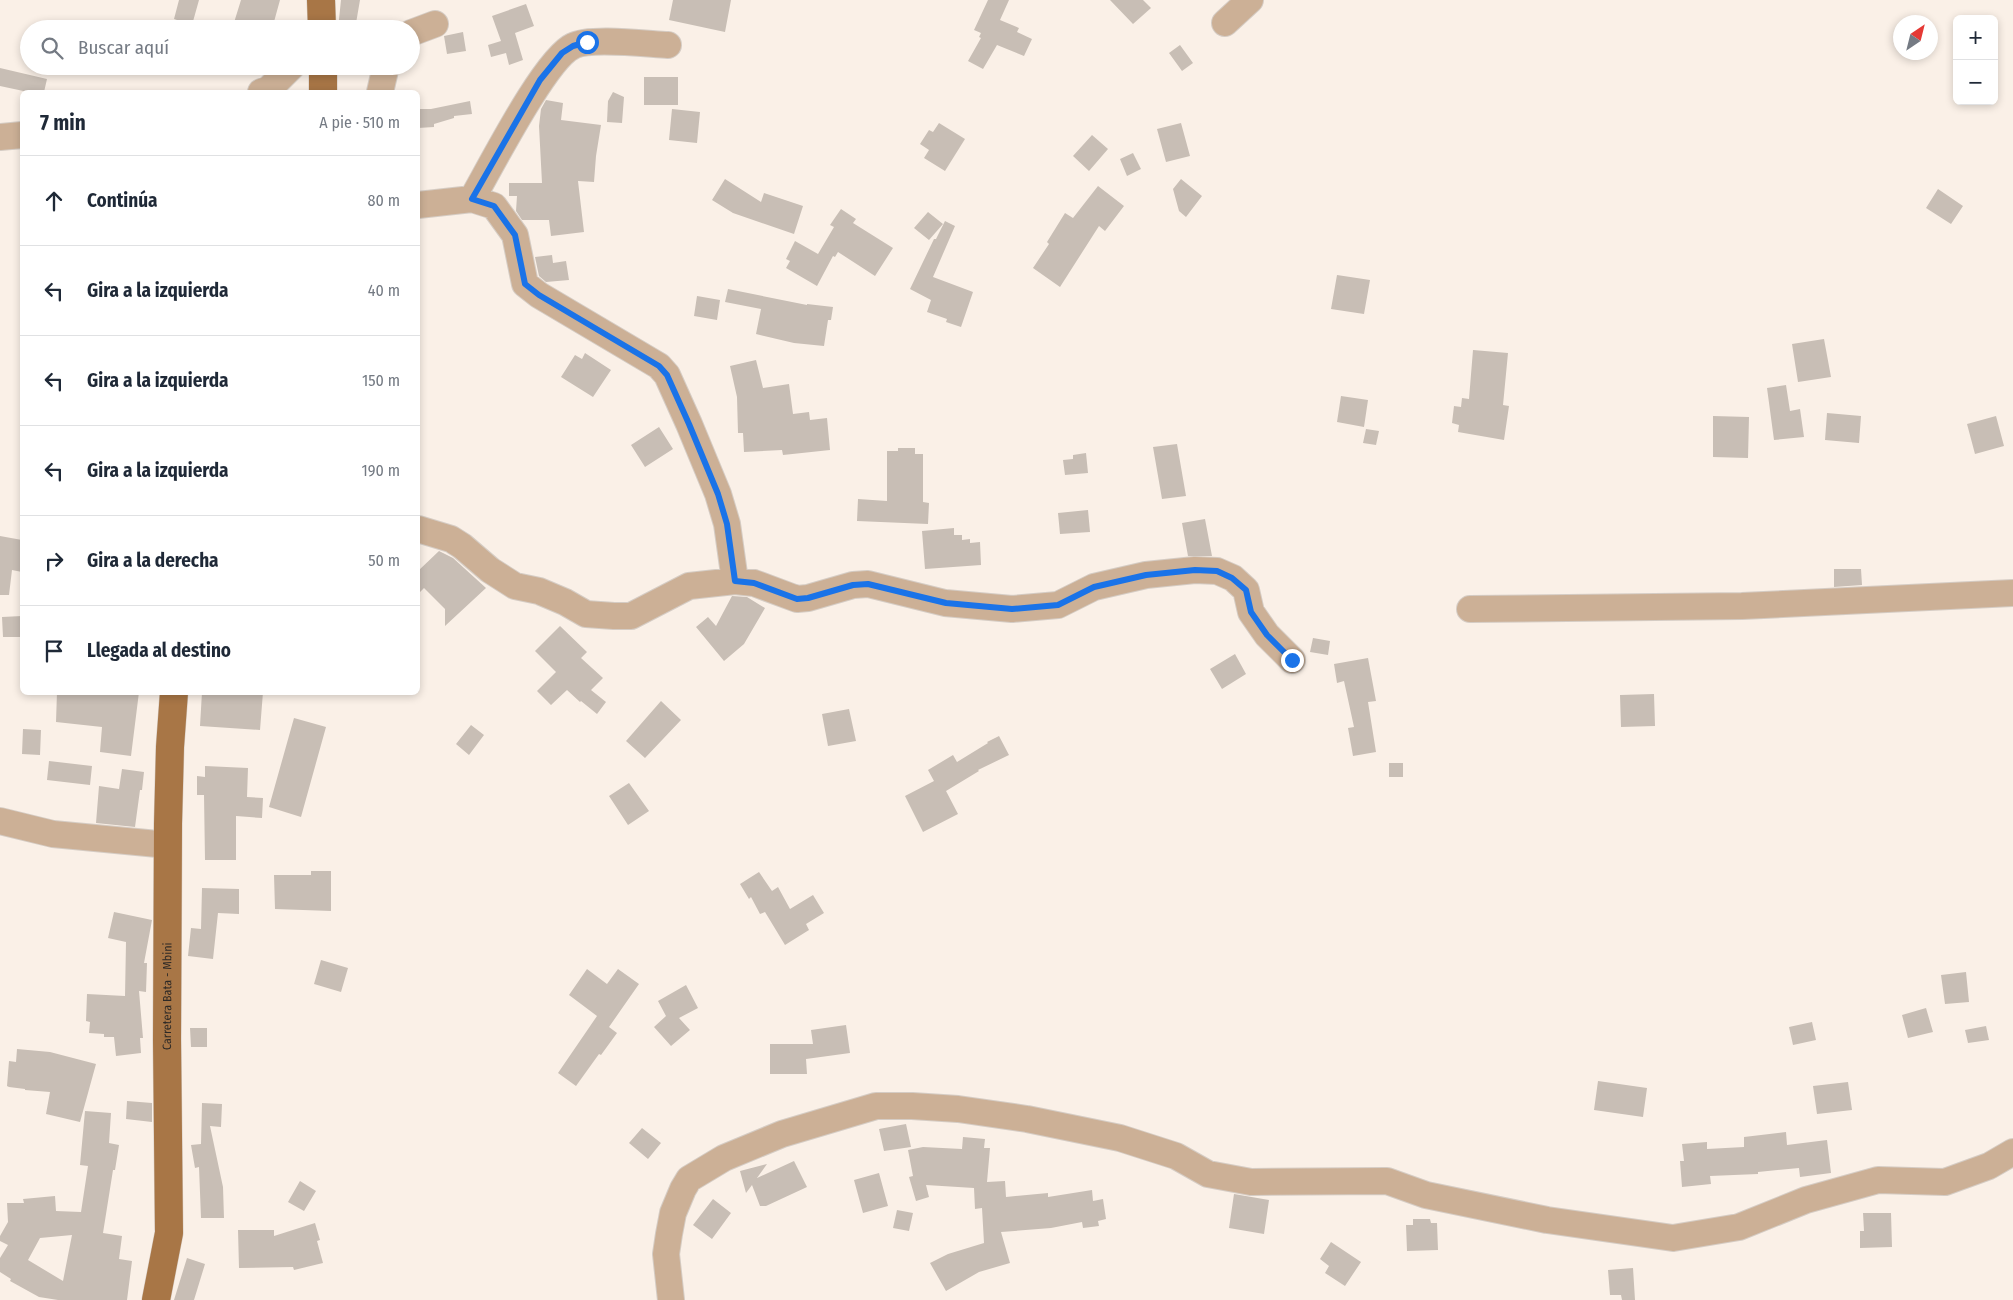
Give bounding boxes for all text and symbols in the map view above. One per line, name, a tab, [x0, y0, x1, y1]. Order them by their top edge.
north arrow	[1893, 15, 1938, 60]
map controls	[1953, 15, 1998, 105]
button: +	[1953, 15, 1998, 60]
search box	[20, 20, 420, 75]
route start	[576, 31, 599, 54]
icon: search	[38, 34, 66, 62]
text: Buscar aquí	[78, 36, 169, 59]
button: −	[1953, 60, 1998, 105]
text: 7 min	[40, 110, 86, 136]
text: A pie · 510 m	[319, 113, 400, 132]
icon: ahead	[40, 187, 68, 215]
text: Continúa	[87, 189, 158, 212]
text: 80 m	[368, 191, 400, 210]
icon: left	[40, 277, 68, 305]
text: Gira a la izquierda	[87, 279, 229, 302]
text: 40 m	[368, 281, 400, 300]
icon: left	[40, 367, 68, 395]
text: Gira a la izquierda	[87, 369, 229, 392]
text: 150 m	[362, 371, 400, 390]
icon: left	[40, 457, 68, 485]
text: Gira a la izquierda	[87, 459, 229, 482]
text: 190 m	[362, 461, 400, 480]
icon: right	[40, 547, 68, 575]
text: Gira a la derecha	[87, 549, 219, 572]
text: 50 m	[368, 551, 400, 570]
icon: arrive	[40, 637, 68, 665]
text: Llegada al destino	[87, 639, 231, 662]
route end	[1281, 649, 1304, 672]
street label: Carretera Bata - Mbini	[160, 942, 174, 1050]

